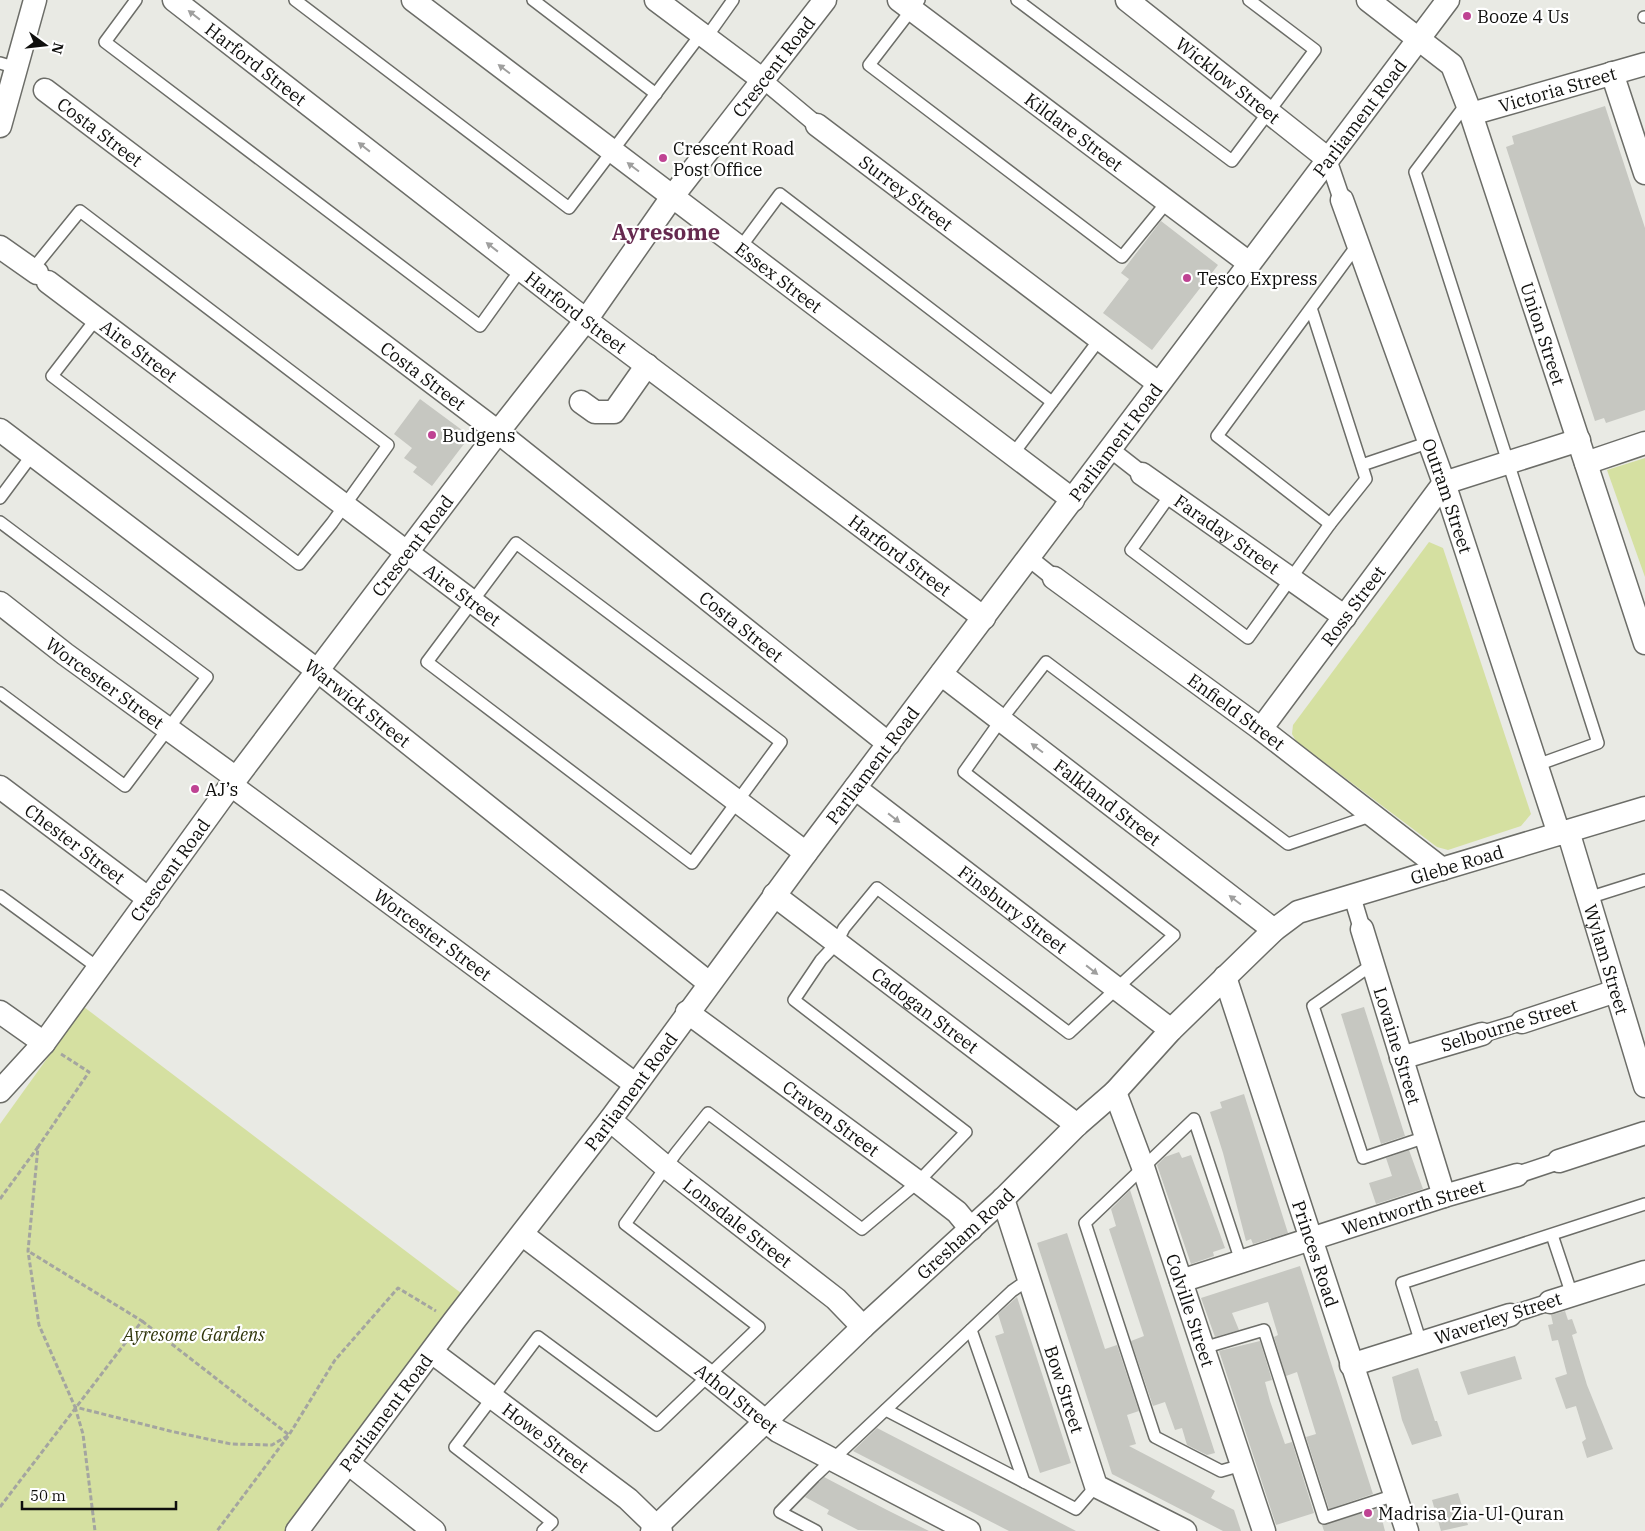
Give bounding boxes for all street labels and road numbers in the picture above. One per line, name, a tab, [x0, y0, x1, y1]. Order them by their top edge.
street label: Crescent Road	[727, 11, 820, 122]
street label: Harford Street	[201, 17, 311, 110]
street label: Wicklow Street	[1171, 32, 1285, 128]
street label: Parliament Road	[1308, 54, 1411, 181]
street label: Victoria Street	[1496, 61, 1619, 117]
street label: Kildare Street	[1020, 87, 1128, 176]
street label: Costa Street	[53, 92, 147, 171]
street label: Surrey Street	[855, 150, 958, 235]
street label: Essex Street	[731, 237, 827, 318]
street label: Harford Street	[521, 266, 632, 358]
street label: Union Street	[1516, 279, 1571, 388]
street label: Aire Street	[96, 314, 182, 387]
street label: Costa Street	[376, 336, 471, 415]
street label: Parliament Road	[1063, 379, 1167, 506]
street label: Outram Street	[1417, 435, 1478, 556]
street label: Faraday Street	[1170, 489, 1284, 579]
street label: Crescent Road	[366, 490, 458, 601]
street label: Harford Street	[844, 509, 956, 601]
street label: Aire Street	[419, 558, 506, 631]
street label: Ross Street	[1316, 561, 1390, 650]
street label: Costa Street	[695, 586, 788, 667]
street label: Worcester Street	[41, 632, 169, 734]
street label: Warwick Street	[300, 654, 415, 752]
street label: Enfield Street	[1183, 668, 1290, 755]
street label: Parliament Road	[820, 701, 924, 828]
street label: Falkland Street	[1049, 754, 1166, 850]
street label: Chester Street	[20, 798, 130, 889]
street label: Crescent Road	[125, 814, 215, 926]
street label: Glebe Road	[1408, 840, 1506, 889]
street label: Finsbury Street	[954, 860, 1072, 958]
street label: Worcester Street	[369, 883, 496, 986]
street label: Wylam Street	[1579, 901, 1634, 1017]
street label: Cadogan Street	[867, 962, 983, 1058]
street label: Lovaine Street	[1369, 984, 1427, 1107]
street label: Selbourne Street	[1438, 993, 1580, 1057]
street label: Parliament Road	[579, 1028, 682, 1155]
street label: Craven Street	[778, 1075, 884, 1161]
street label: Lonsdale Street	[679, 1173, 797, 1272]
street label: Wentworth Street	[1339, 1173, 1488, 1240]
street label: Gresham Road	[911, 1183, 1019, 1284]
street label: Princes Road	[1288, 1197, 1344, 1310]
street label: Colville Street	[1161, 1251, 1220, 1370]
street label: Waverley Street	[1432, 1287, 1564, 1349]
street label: Bow Street	[1040, 1342, 1090, 1436]
street label: Parliament Road	[334, 1349, 437, 1476]
street label: Athol Street	[691, 1358, 783, 1438]
street label: Howe Street	[498, 1398, 594, 1477]

